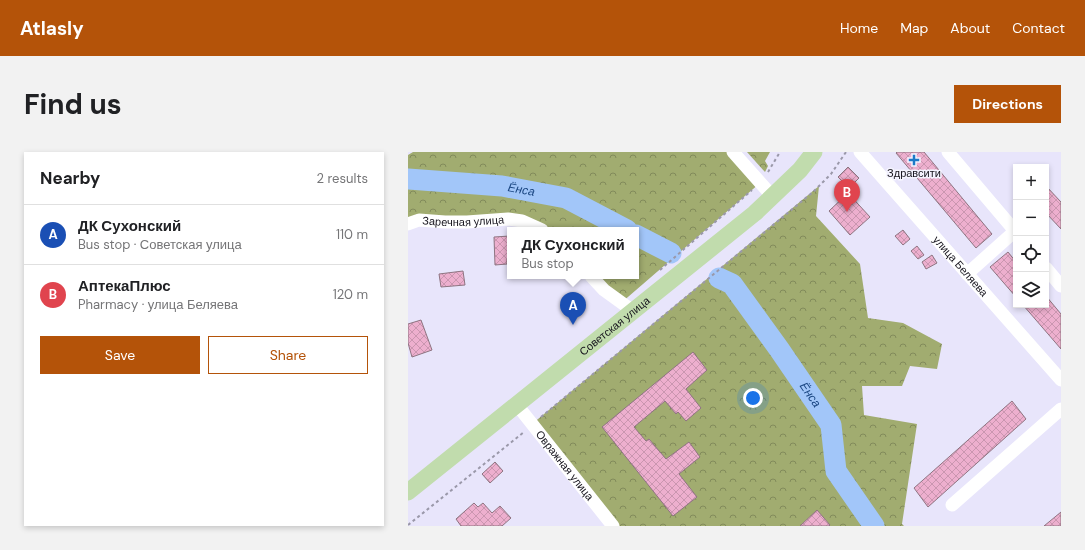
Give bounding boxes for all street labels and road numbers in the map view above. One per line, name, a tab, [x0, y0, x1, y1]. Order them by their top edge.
street label: Заречная улица	[422, 212, 505, 229]
street label: улица Беляева	[930, 233, 992, 300]
street label: Советская улица	[576, 293, 653, 358]
street label: Овражная улица	[533, 428, 597, 504]

